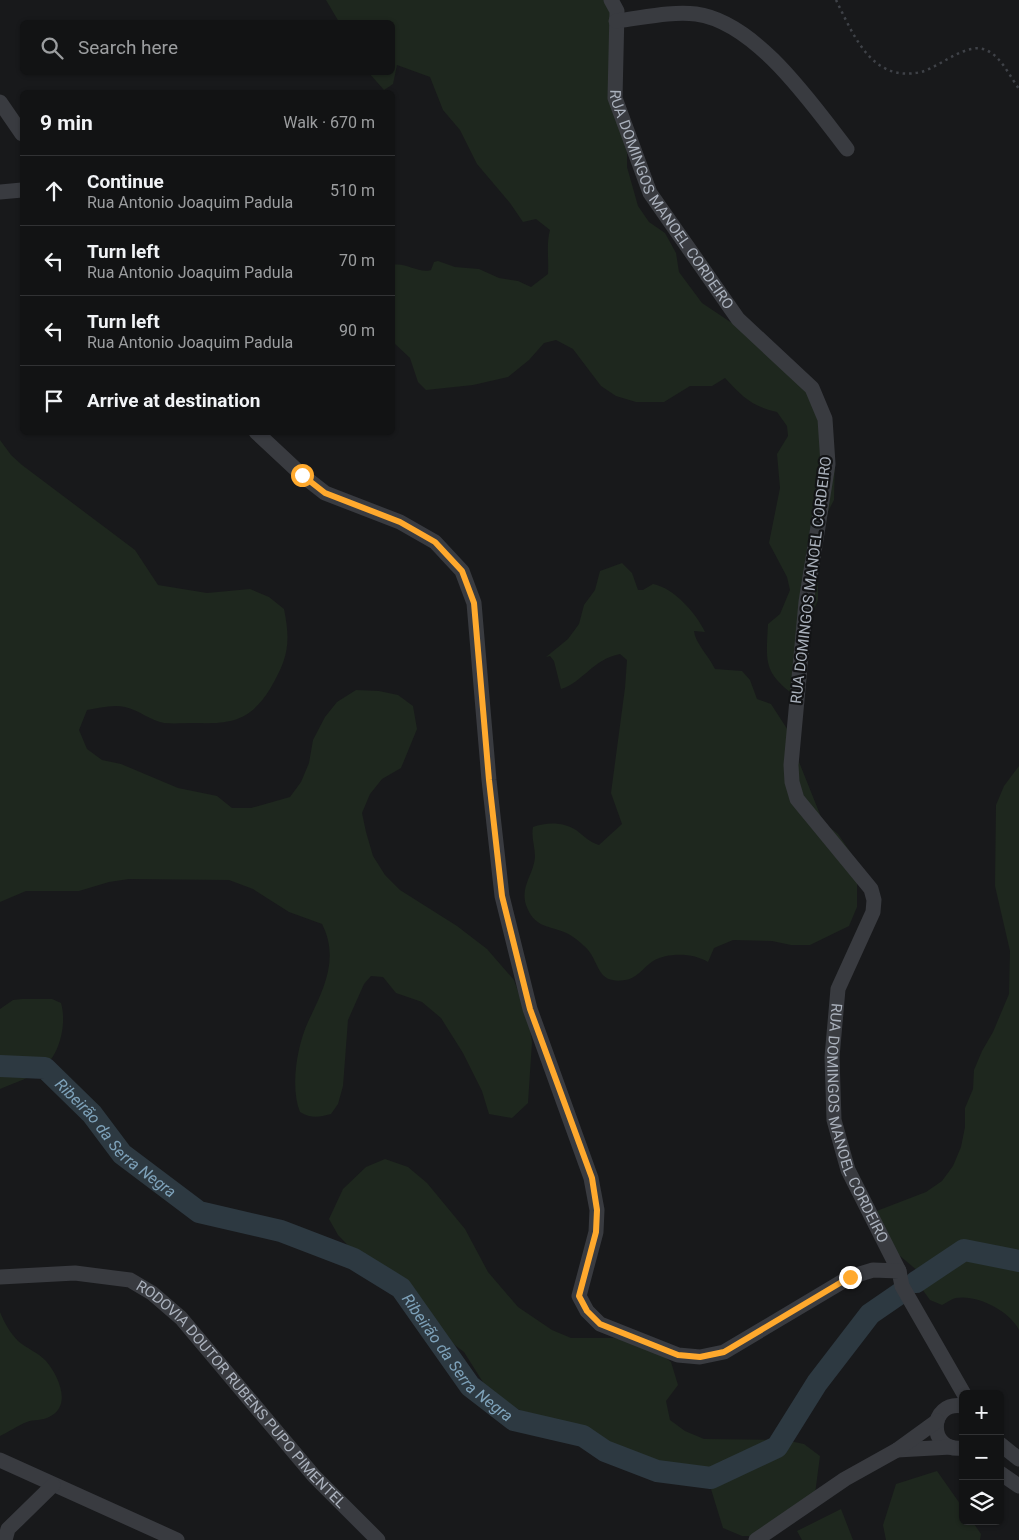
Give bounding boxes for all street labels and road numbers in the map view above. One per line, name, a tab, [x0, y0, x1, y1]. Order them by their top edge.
street label: RUA DOMINGOS MANOEL CORDEIRO	[606, 90, 737, 313]
street label: RUA DOMINGOS MANOEL CORDEIRO	[787, 455, 835, 705]
street label: RUA DOMINGOS MANOEL CORDEIRO	[823, 1002, 892, 1246]
street label: RODOVIA DOUTOR RUBENS PUPO PIMENTEL	[133, 1277, 350, 1512]

